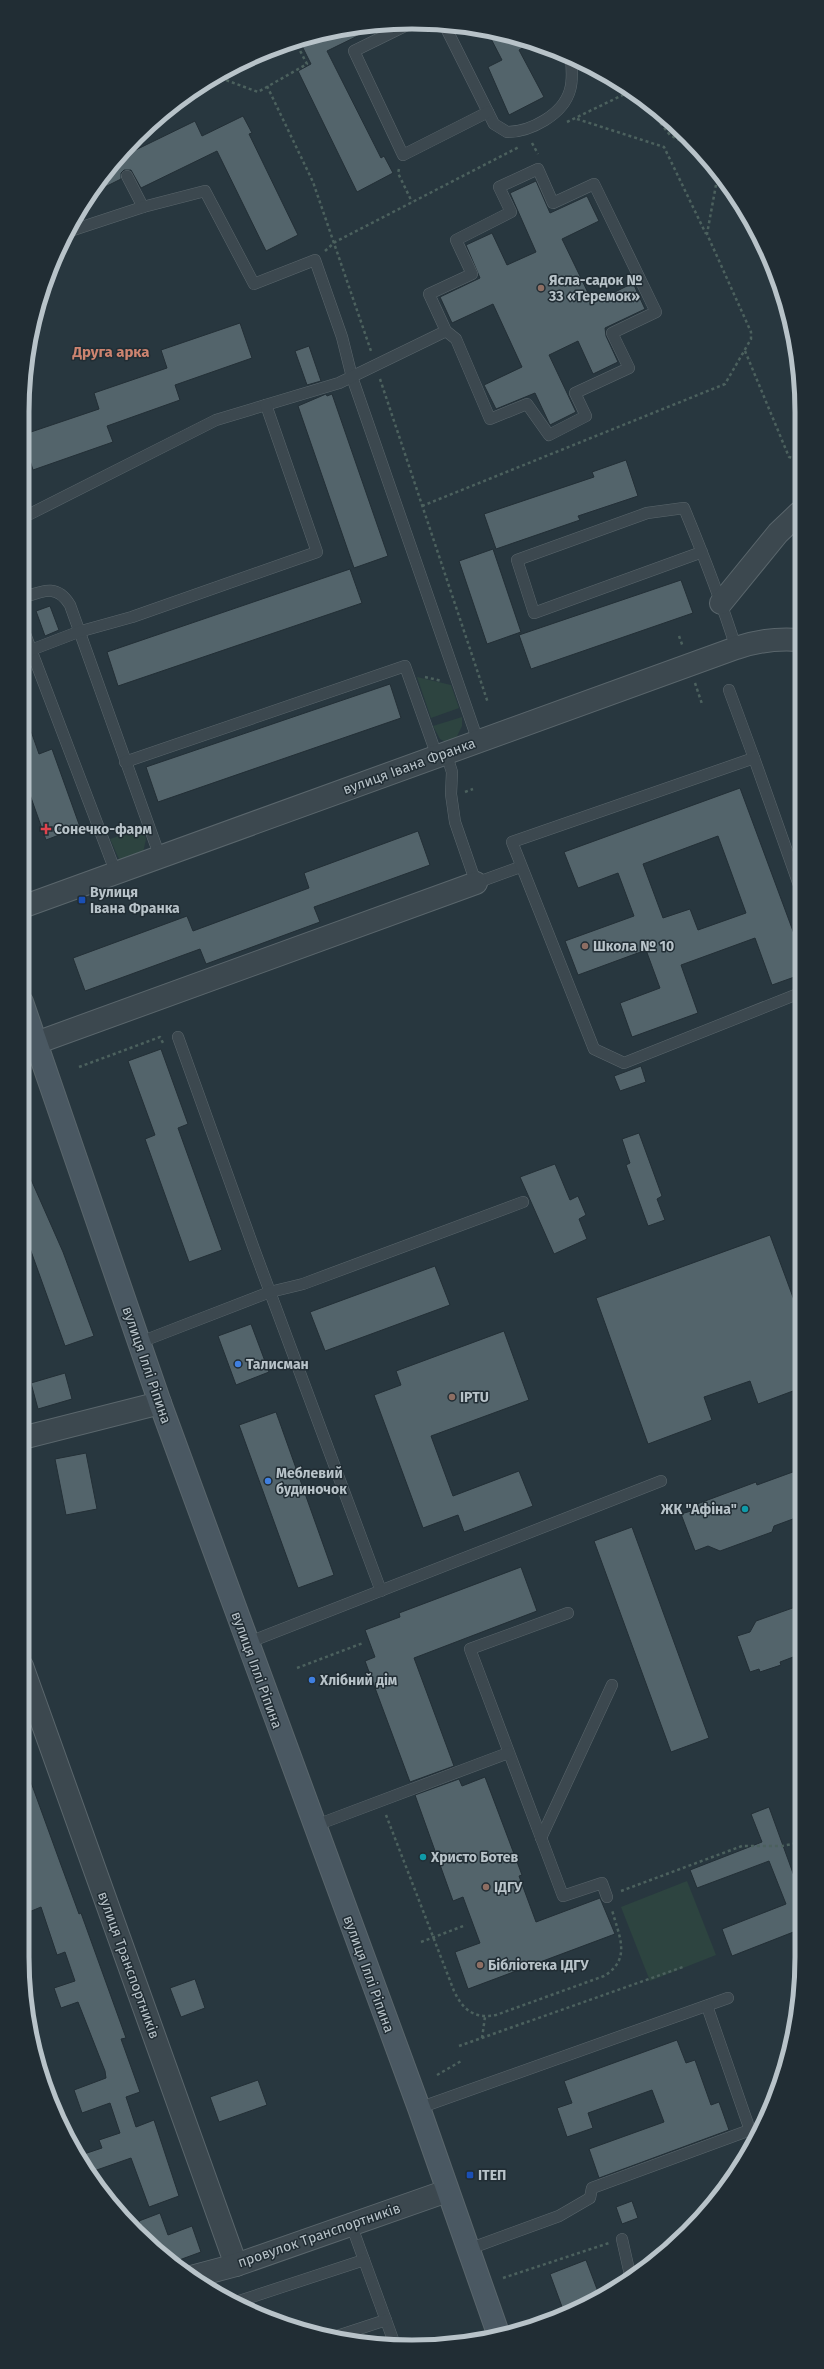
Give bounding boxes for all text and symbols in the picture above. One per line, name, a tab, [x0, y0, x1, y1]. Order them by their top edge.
place label: Ясла-садок № 33 «Теремок»	[548, 272, 643, 305]
marker: Ясла-садок № 33 «Теремок»	[536, 283, 546, 293]
district label: Друга арка	[71, 343, 150, 361]
street label: вулиця Івана Франка	[341, 735, 478, 798]
place label: Сонечко-фарм	[54, 821, 152, 838]
marker: Сонечко-фарм	[41, 824, 51, 834]
place label: Вулиця Івана Франка	[90, 884, 180, 917]
marker: Вулиця Івана Франка	[77, 895, 87, 905]
place label: Школа № 10	[593, 938, 674, 955]
marker: Школа № 10	[580, 941, 590, 951]
street label: вулиця Іллі Ріпина	[118, 1304, 175, 1426]
place label: Талисман	[246, 1356, 309, 1373]
marker: Талисман	[233, 1359, 243, 1369]
place label: IPTU	[460, 1389, 489, 1406]
marker: IPTU	[447, 1392, 457, 1402]
place label: Меблевий будиночок	[276, 1465, 347, 1498]
marker: Меблевий будиночок	[263, 1476, 273, 1486]
place label: ЖК "Афіна"	[660, 1501, 737, 1518]
marker: ЖК "Афіна"	[740, 1504, 750, 1514]
street label: вулиця Іллі Ріпина	[227, 1609, 286, 1731]
place label: Хлібний дім	[319, 1672, 397, 1689]
marker: Хлібний дім	[307, 1675, 317, 1685]
place label: Христо Ботев	[430, 1849, 518, 1866]
marker: Христо Ботев	[418, 1852, 428, 1862]
place label: ІДГУ	[494, 1879, 523, 1896]
marker: ІДГУ	[481, 1882, 491, 1892]
street label: вулиця Транспортників	[94, 1889, 163, 2041]
street label: вулиця Іллі Ріпина	[339, 1913, 398, 2035]
place label: Бібліотека ІДГУ	[488, 1957, 589, 1974]
marker: Бібліотека ІДГУ	[475, 1960, 485, 1970]
place label: ІТЕП	[478, 2167, 506, 2184]
marker: ІТЕП	[465, 2170, 475, 2180]
street label: провулок Транспортників	[236, 2200, 403, 2271]

